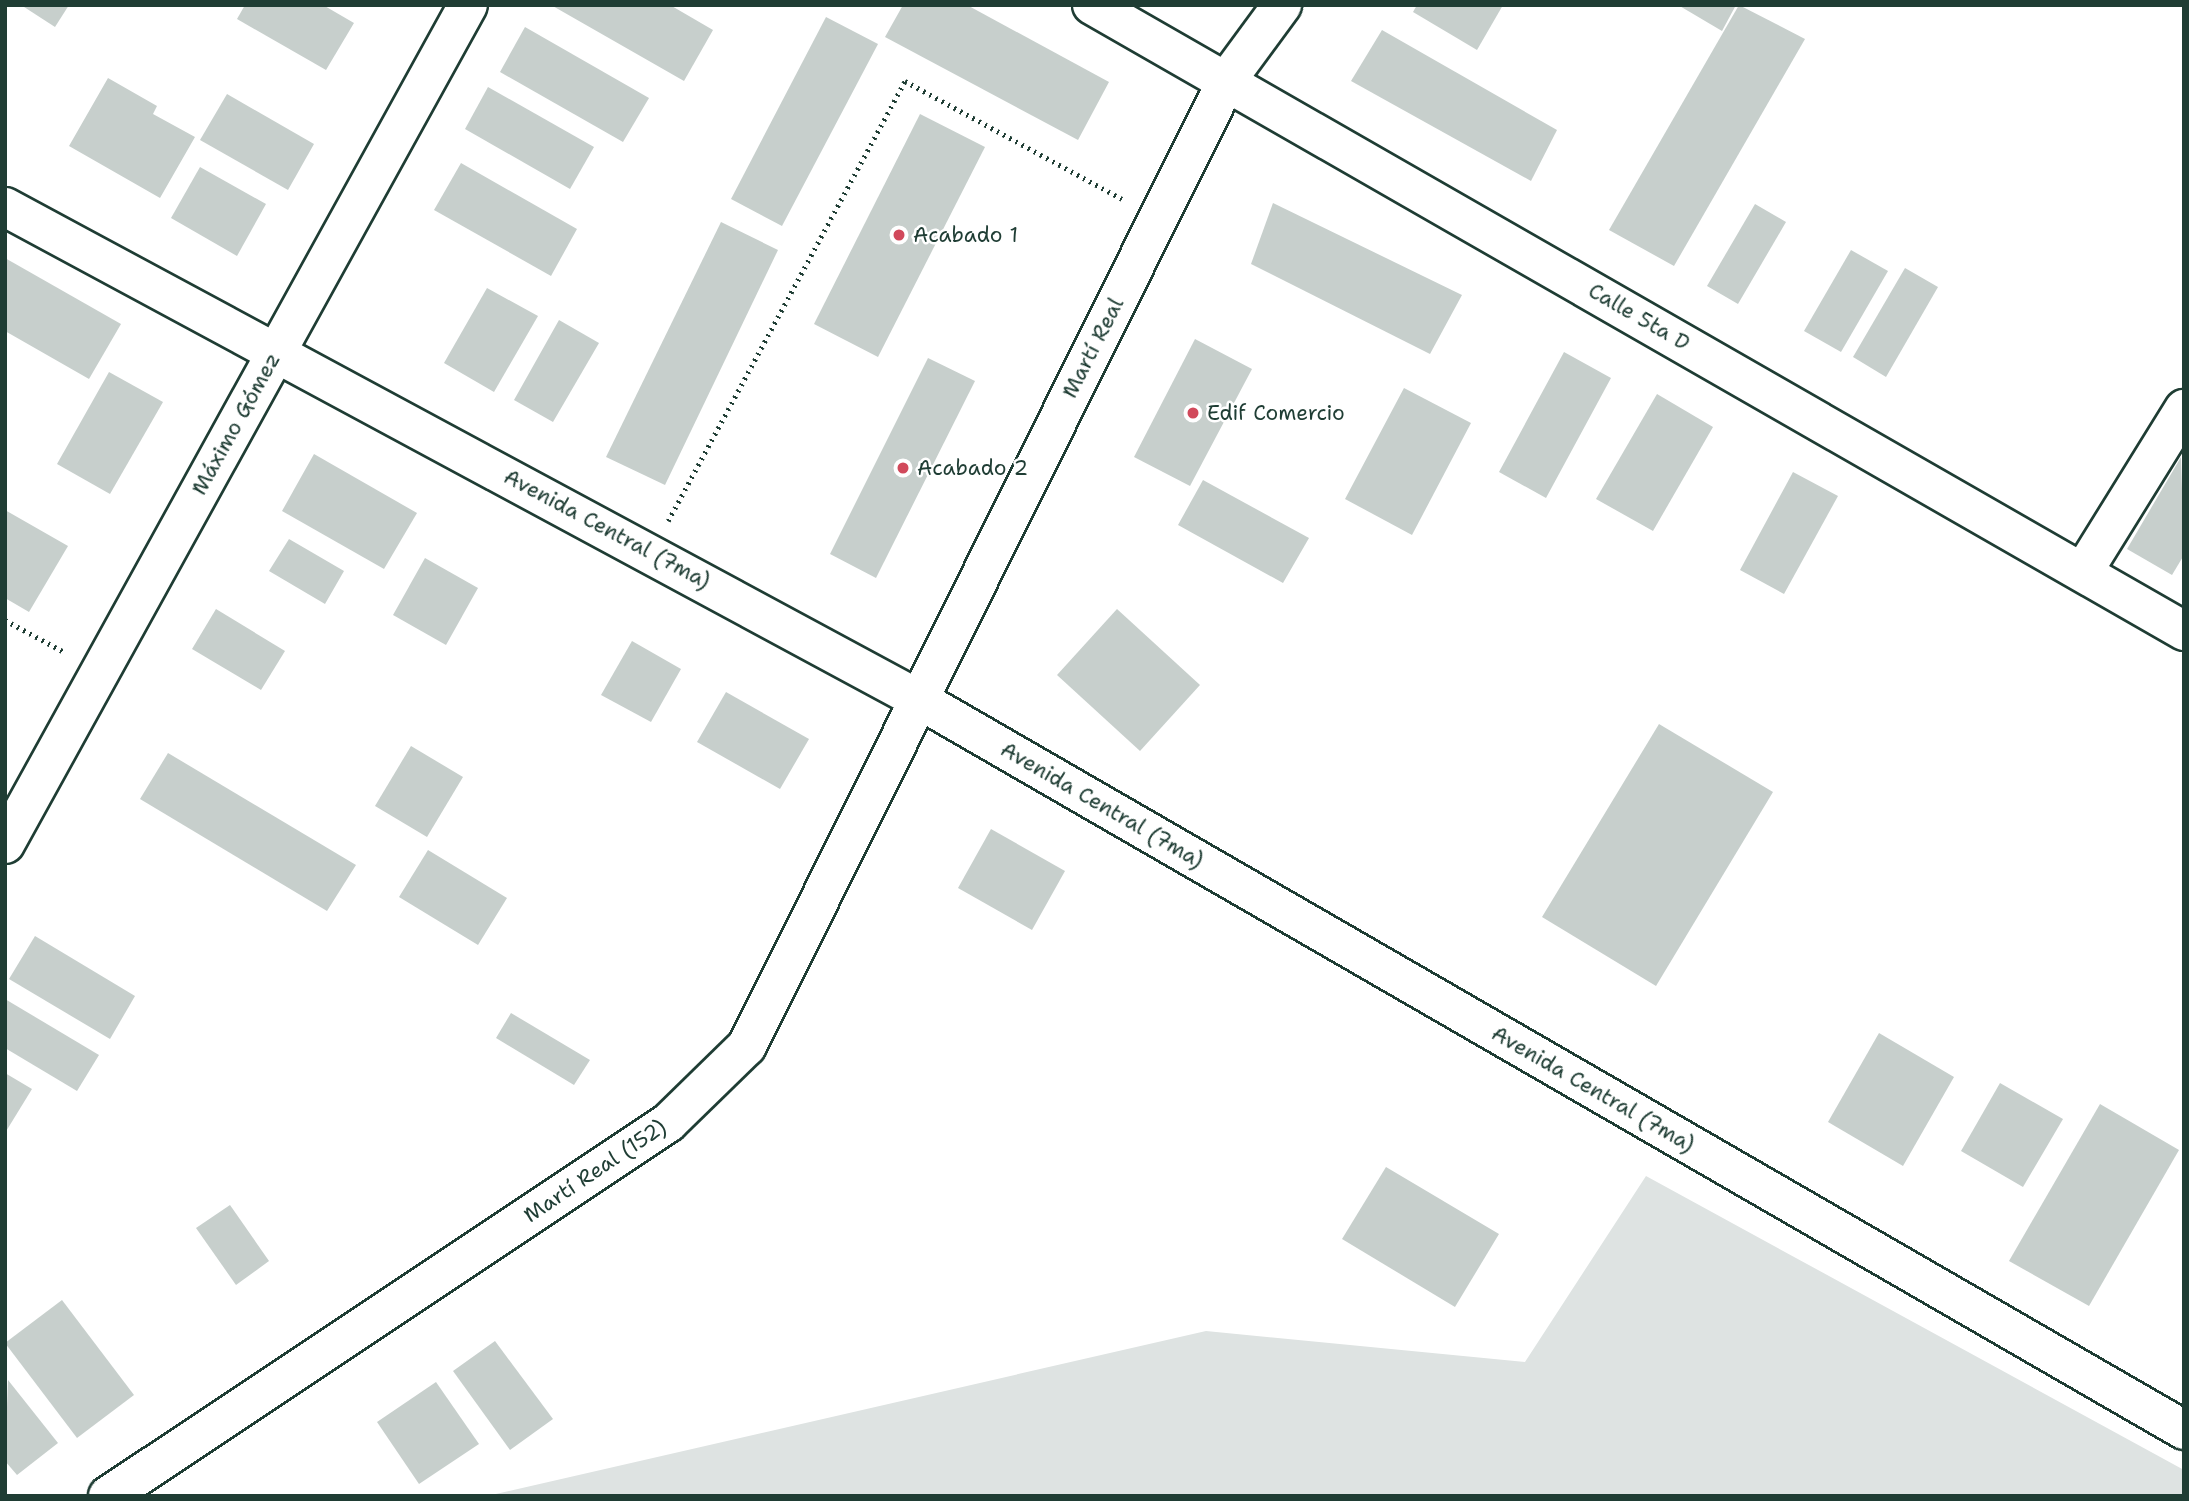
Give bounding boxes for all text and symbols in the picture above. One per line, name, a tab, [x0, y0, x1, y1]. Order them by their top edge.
place label: Acabado 1	[913, 222, 1018, 248]
marker: Acabado 1	[891, 227, 907, 243]
street label: Calle 5ta D	[1584, 278, 1694, 356]
street label: Martí Real	[1057, 294, 1129, 402]
street label: Máximo Gómez	[187, 349, 285, 499]
place label: Edif Comercio	[1207, 400, 1345, 426]
marker: Edif Comercio	[1185, 405, 1201, 421]
place label: Acabado 2	[917, 455, 1028, 481]
marker: Acabado 2	[895, 460, 911, 476]
street label: Avenida Central (7ma)	[500, 464, 714, 594]
street label: Avenida Central (7ma)	[996, 737, 1208, 873]
street label: Avenida Central (7ma)	[1487, 1021, 1699, 1157]
street label: Martí Real (152)	[519, 1114, 671, 1228]

